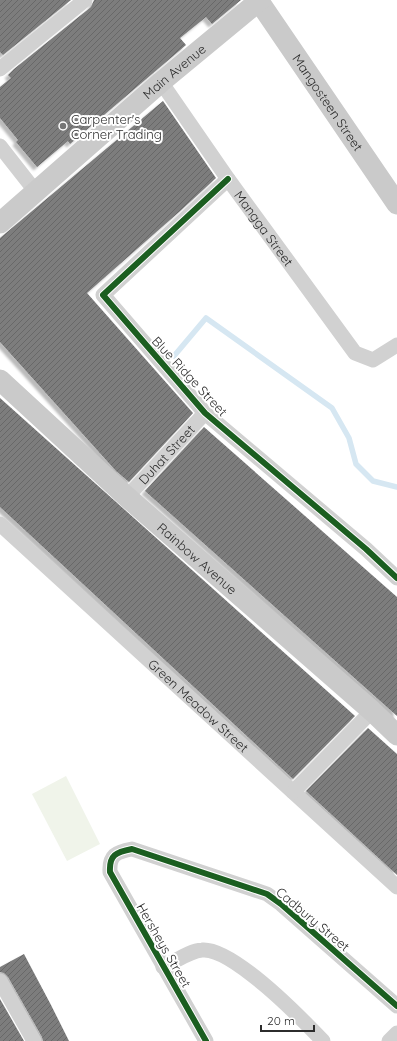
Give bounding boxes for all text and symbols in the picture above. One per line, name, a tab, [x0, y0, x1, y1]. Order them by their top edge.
street label: Main Avenue	[140, 40, 209, 102]
street label: Mangosteen Street	[289, 51, 366, 154]
place label: Carpenter's Corner Trading	[71, 111, 162, 142]
marker: Carpenter's Corner Trading	[58, 121, 68, 131]
street label: Mangga Street	[231, 188, 297, 269]
street label: Blue Ridge Street	[149, 333, 231, 419]
street label: Duhat Street	[135, 421, 198, 488]
street label: Rainbow Avenue	[154, 519, 240, 597]
street label: Green Meadow Street	[145, 656, 252, 755]
street label: Cadbury Street	[273, 884, 353, 954]
street label: Hersheys Street	[133, 900, 195, 990]
scale bar	[261, 1007, 314, 1033]
text: 20 m	[267, 1013, 295, 1028]

